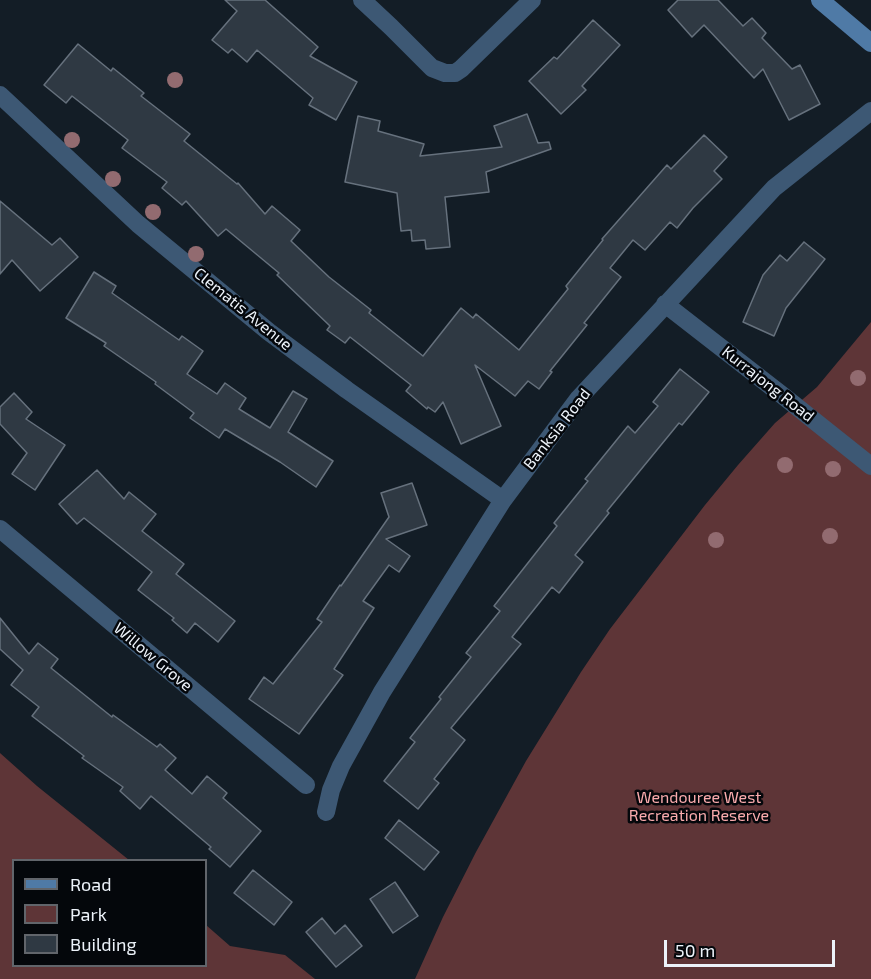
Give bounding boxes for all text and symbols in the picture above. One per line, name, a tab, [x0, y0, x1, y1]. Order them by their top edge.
street label: Clematis Avenue	[190, 264, 296, 354]
street label: Kurrajong Road	[718, 342, 818, 426]
street label: Banksia Road	[519, 385, 595, 473]
street label: Willow Grove	[110, 619, 196, 695]
park label: Wendouree West Recreation Reserve	[629, 788, 769, 826]
legend	[12, 859, 207, 967]
text: Road	[70, 873, 111, 895]
text: Park	[70, 903, 107, 925]
scale bar	[667, 928, 838, 966]
text: Building	[70, 933, 137, 955]
text: 50 m	[675, 939, 715, 961]

